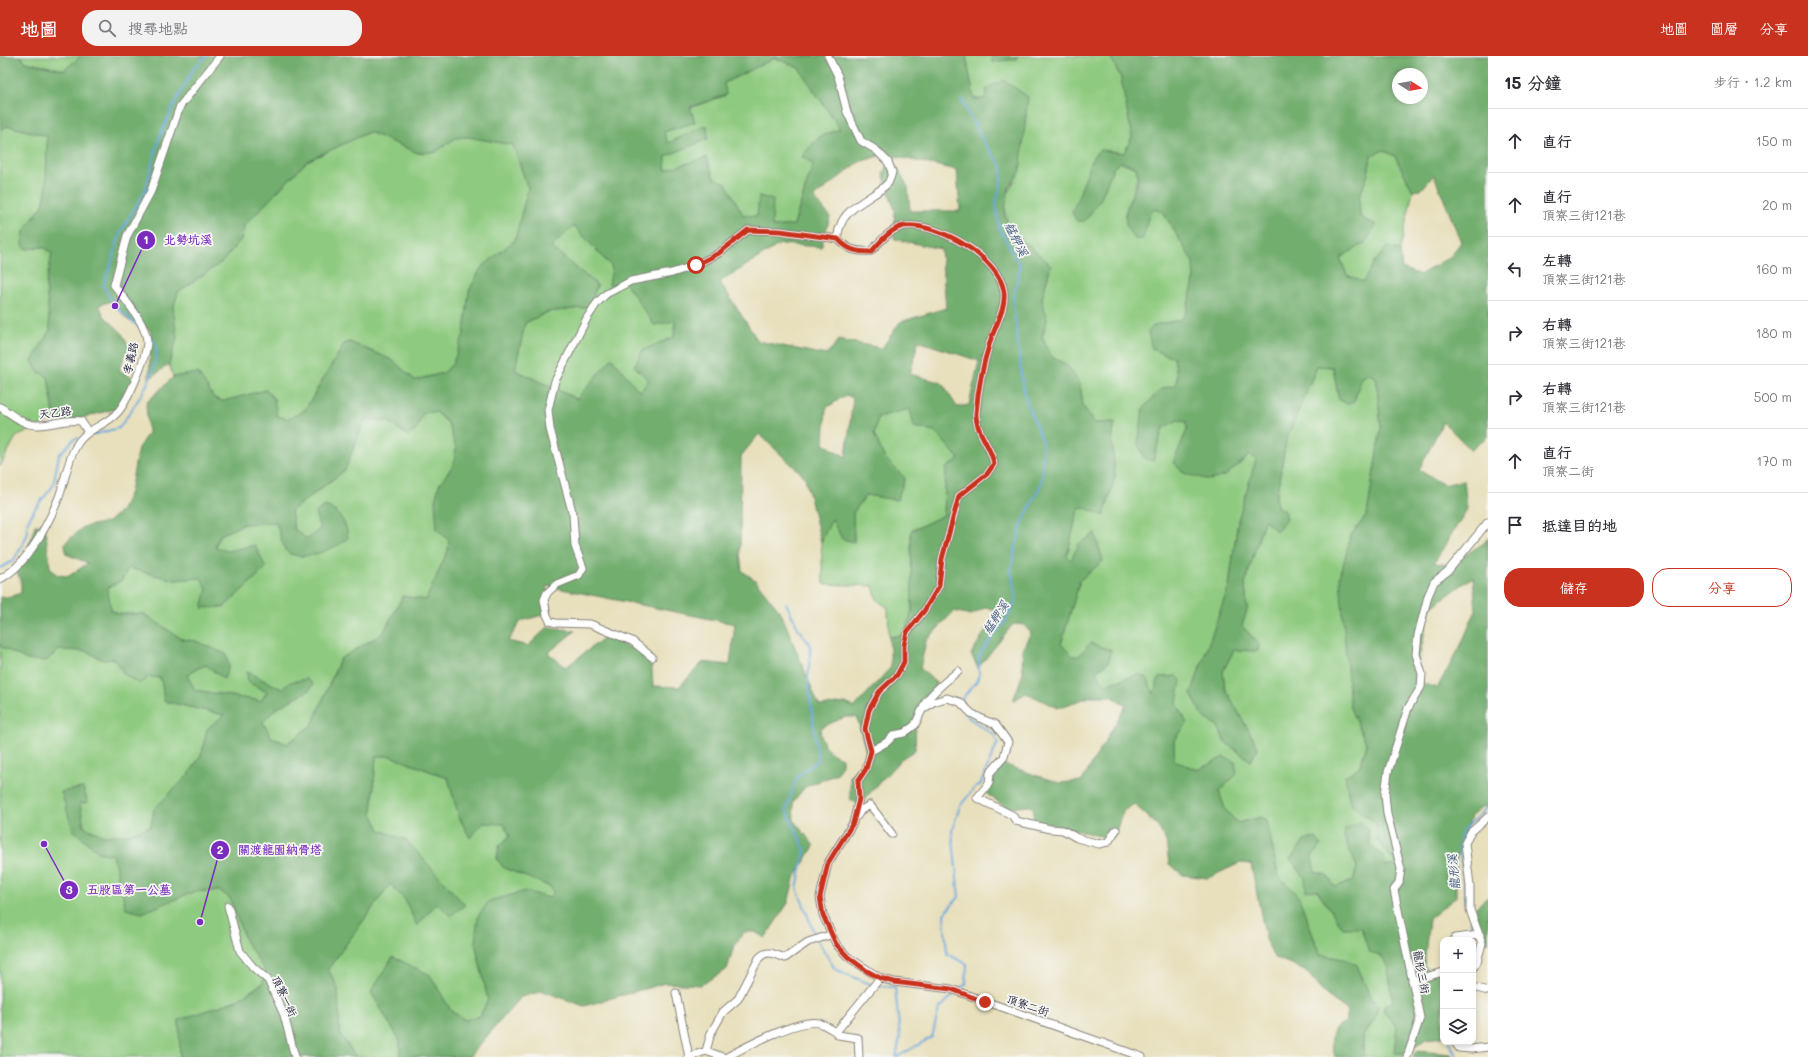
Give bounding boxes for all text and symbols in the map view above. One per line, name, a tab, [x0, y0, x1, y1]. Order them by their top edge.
search box	[82, 10, 362, 46]
text: 地圖	[20, 16, 58, 41]
icon: search	[96, 17, 118, 39]
text: 搜尋地點	[128, 18, 188, 38]
text: 地圖	[1660, 19, 1688, 38]
text: 圖層	[1710, 19, 1738, 38]
text: 分享	[1760, 19, 1788, 38]
north arrow	[1392, 68, 1428, 104]
text: 15 分鐘	[1504, 71, 1562, 93]
text: 步行 · 1.2 km	[1714, 73, 1792, 90]
icon: ahead	[1504, 130, 1526, 152]
text: 直行	[1542, 131, 1572, 151]
text: 150 m	[1756, 132, 1792, 149]
text: 直行	[1542, 186, 1572, 206]
icon: ahead	[1504, 194, 1526, 216]
text: 20 m	[1762, 196, 1792, 213]
text: 頂寮三街121巷	[1542, 206, 1626, 223]
water label: 艋舺溪	[1002, 219, 1033, 260]
callout: 北勢坑溪	[136, 228, 220, 252]
text: 1	[143, 231, 149, 247]
text: 北勢坑溪	[164, 231, 212, 247]
text: 左轉	[1542, 250, 1572, 270]
route start	[687, 256, 705, 274]
icon: left	[1504, 258, 1526, 280]
text: 160 m	[1756, 260, 1792, 277]
text: 頂寮三街121巷	[1542, 270, 1626, 287]
text: 右轉	[1542, 314, 1572, 334]
icon: right	[1504, 322, 1526, 344]
text: 180 m	[1756, 324, 1792, 341]
text: 頂寮三街121巷	[1542, 334, 1626, 351]
street label: 孝義路	[119, 340, 141, 376]
text: 右轉	[1542, 378, 1572, 398]
icon: right	[1504, 386, 1526, 408]
text: 500 m	[1754, 388, 1792, 405]
text: 頂寮三街121巷	[1542, 398, 1626, 415]
street label: 天乙路	[38, 403, 72, 421]
text: 直行	[1542, 442, 1572, 462]
icon: ahead	[1504, 450, 1526, 472]
text: 170 m	[1756, 452, 1792, 469]
text: 頂寮二街	[1542, 462, 1594, 479]
icon: arrive	[1504, 514, 1526, 536]
text: 抵達目的地	[1542, 515, 1617, 535]
button: 儲存	[1504, 568, 1644, 607]
button: 分享	[1652, 568, 1792, 607]
water label: 艋舺溪	[978, 597, 1012, 636]
callout: 關渡龍園納骨塔	[210, 838, 330, 862]
text: 2	[217, 841, 224, 857]
text: 關渡龍園納骨塔	[238, 841, 322, 857]
water label: 龍形溪	[1443, 852, 1463, 891]
callout: 五股區第一公墓	[59, 878, 179, 902]
text: 3	[65, 881, 73, 897]
text: 五股區第一公墓	[87, 881, 171, 897]
map controls	[1440, 937, 1476, 1045]
button: +	[1440, 937, 1476, 973]
street label: 龍形三街	[1410, 949, 1434, 996]
street label: 頂寮一街	[269, 973, 302, 1020]
button: −	[1440, 973, 1476, 1009]
street label: 頂寮二街	[1005, 991, 1052, 1020]
route end	[976, 993, 994, 1011]
button: layers	[1440, 1009, 1476, 1045]

